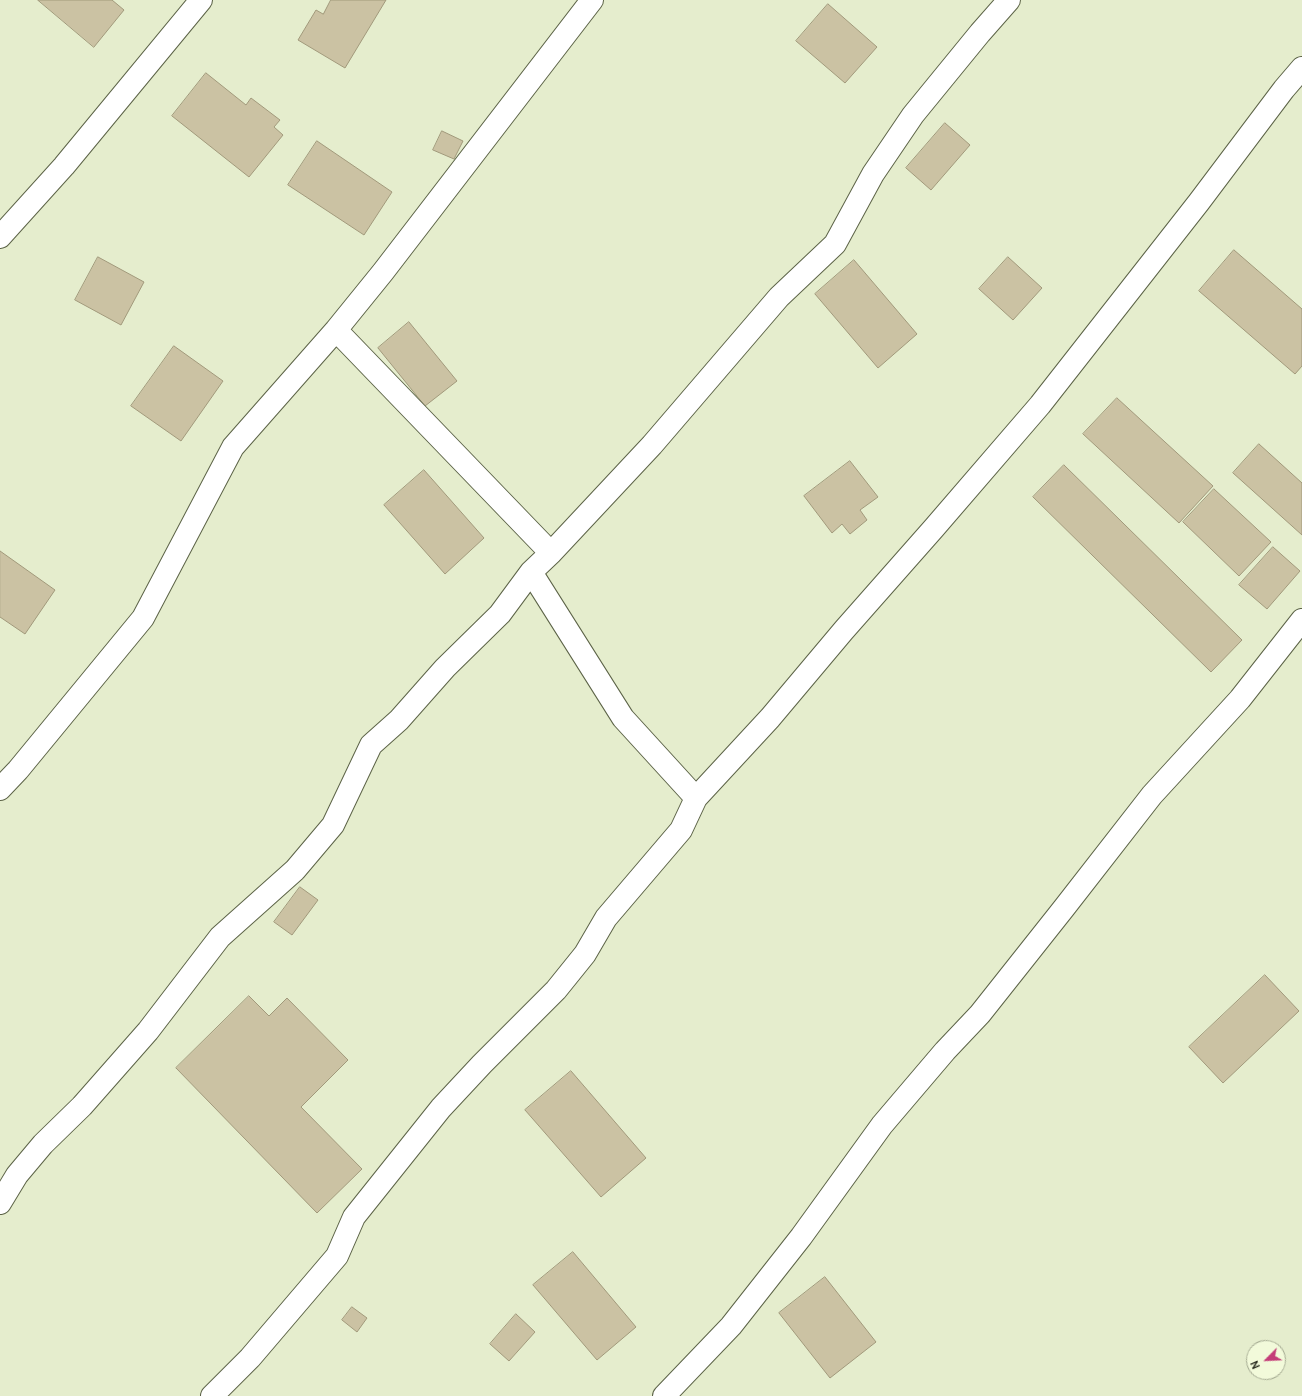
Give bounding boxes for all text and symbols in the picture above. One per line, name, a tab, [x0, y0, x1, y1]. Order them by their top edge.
north arrow	[1246, 1340, 1286, 1380]
text: N	[1248, 1358, 1264, 1371]

